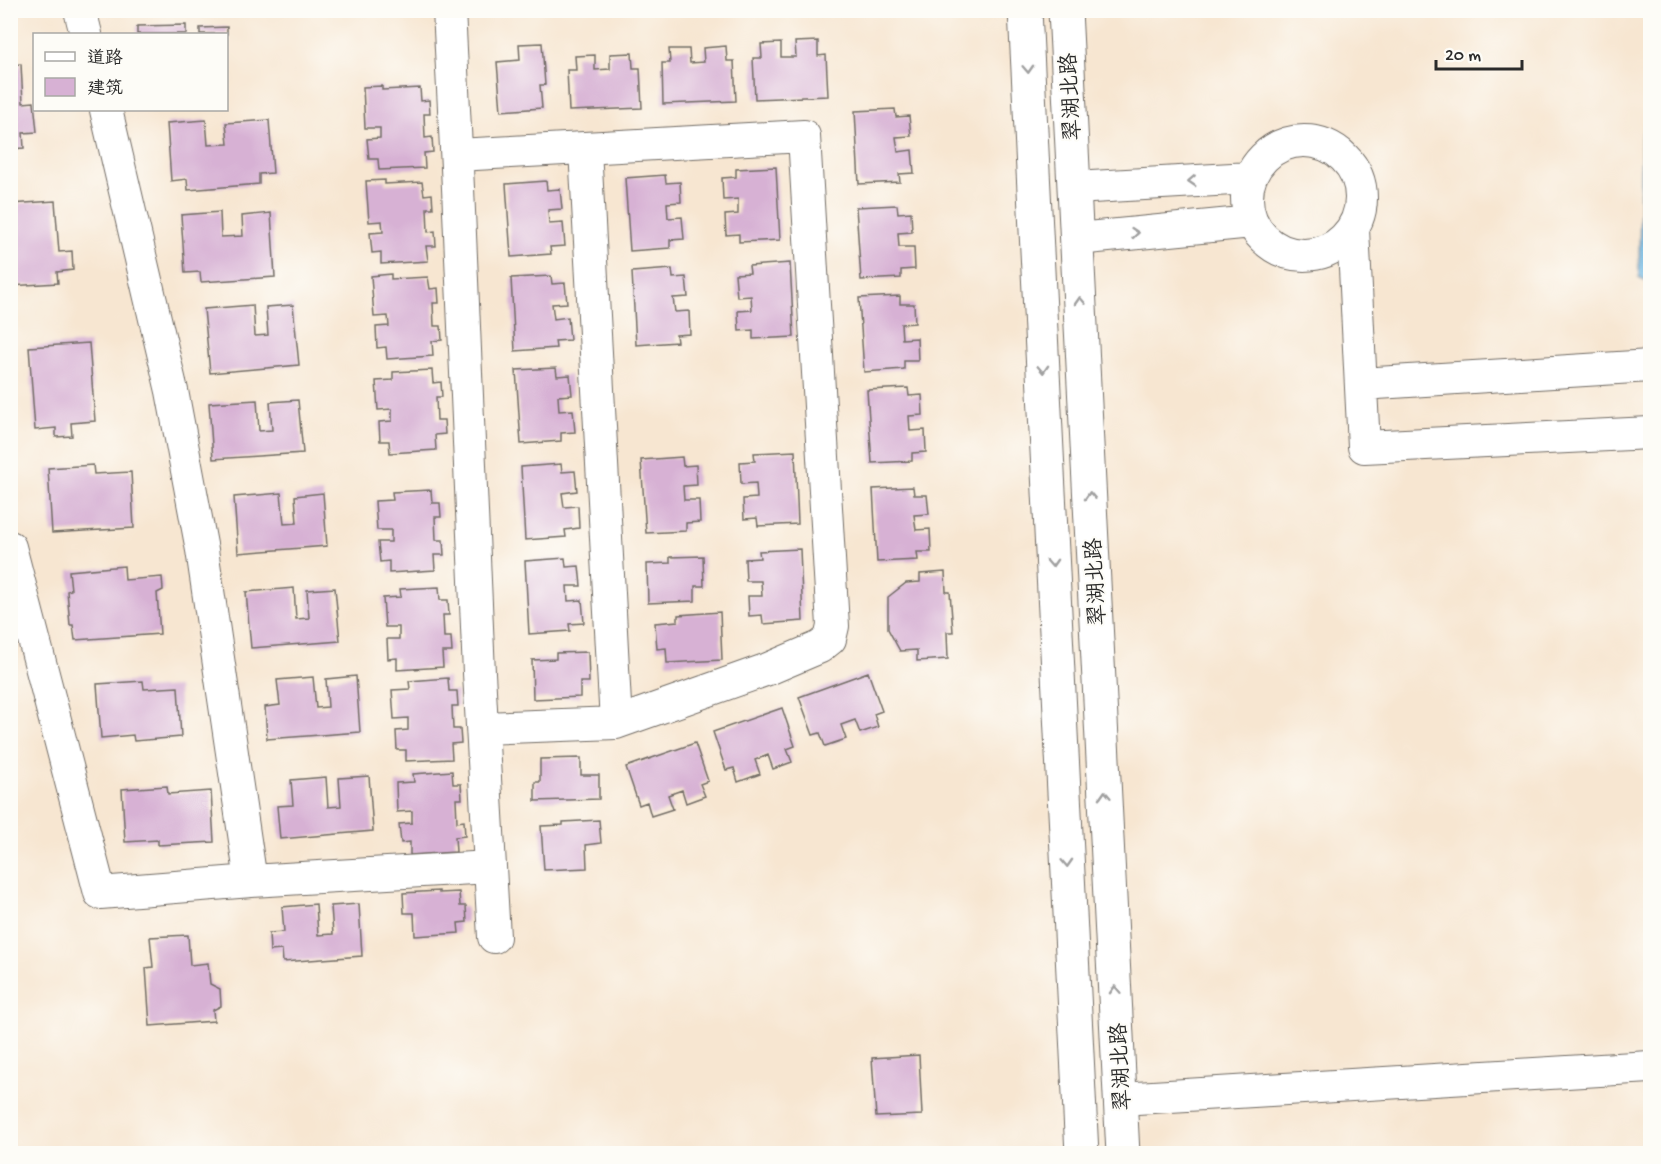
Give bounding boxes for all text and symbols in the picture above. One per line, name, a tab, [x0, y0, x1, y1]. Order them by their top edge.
legend	[33, 33, 228, 111]
scale bar	[1436, 33, 1522, 71]
text: 20 m	[1445, 46, 1481, 67]
text: 道路	[87, 48, 123, 70]
street label: 翠湖北路	[1056, 52, 1088, 142]
one-way arrow	[1021, 64, 1034, 73]
text: 建筑	[87, 78, 123, 100]
one-way arrow	[1187, 174, 1196, 187]
one-way arrow	[1130, 227, 1139, 240]
one-way arrow	[1073, 297, 1086, 306]
one-way arrow	[1036, 364, 1049, 373]
one-way arrow	[1083, 491, 1096, 500]
street label: 翠湖北路	[1081, 537, 1113, 627]
one-way arrow	[1046, 559, 1059, 568]
one-way arrow	[1098, 791, 1111, 800]
one-way arrow	[1061, 858, 1074, 867]
one-way arrow	[1108, 986, 1121, 995]
street label: 翠湖北路	[1106, 1022, 1138, 1112]

